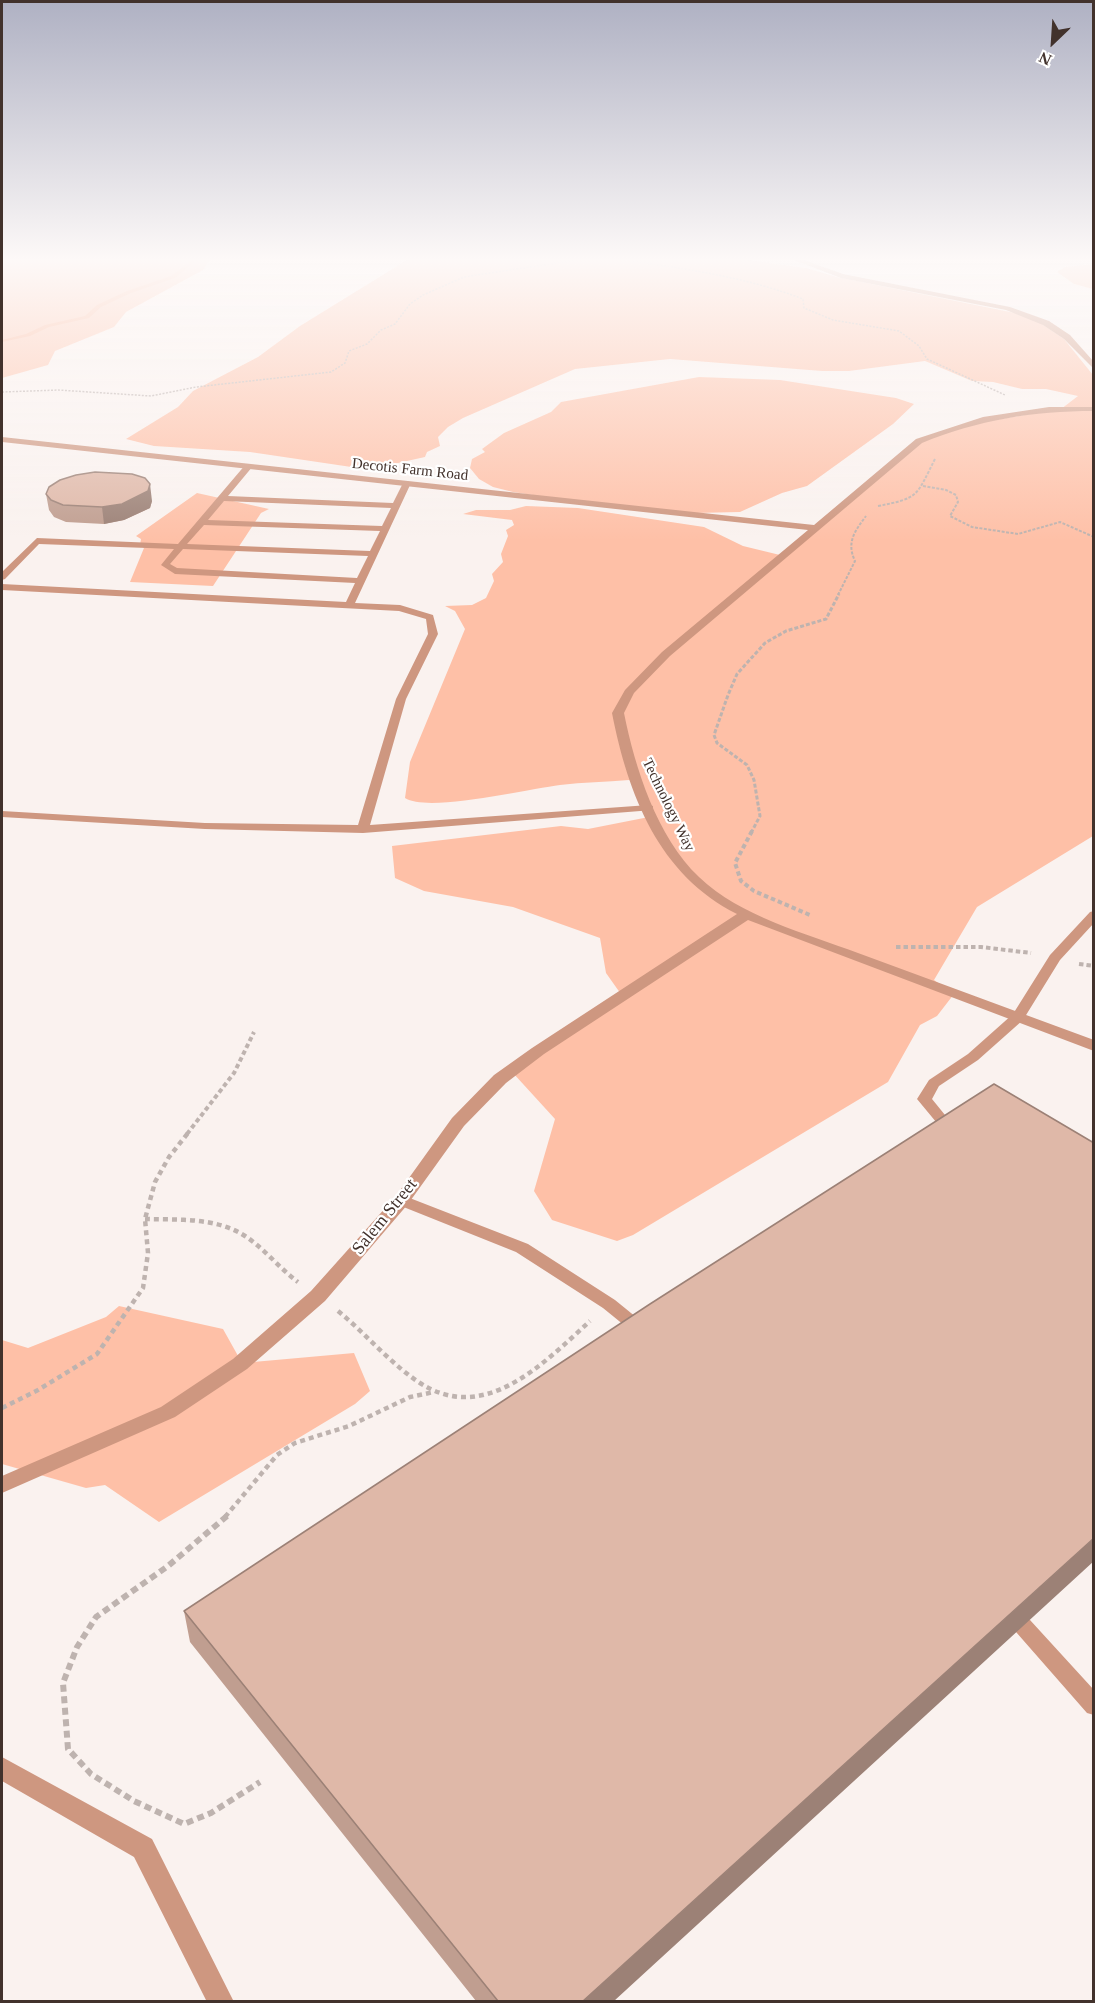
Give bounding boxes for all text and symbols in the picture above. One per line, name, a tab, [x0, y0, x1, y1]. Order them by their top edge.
north arrow	[1023, 12, 1083, 72]
text: N	[1036, 49, 1054, 69]
street label: Decotis Farm Road	[351, 455, 469, 485]
street label: Technology Way	[638, 755, 698, 855]
street label: Salem Street	[348, 1175, 422, 1259]

